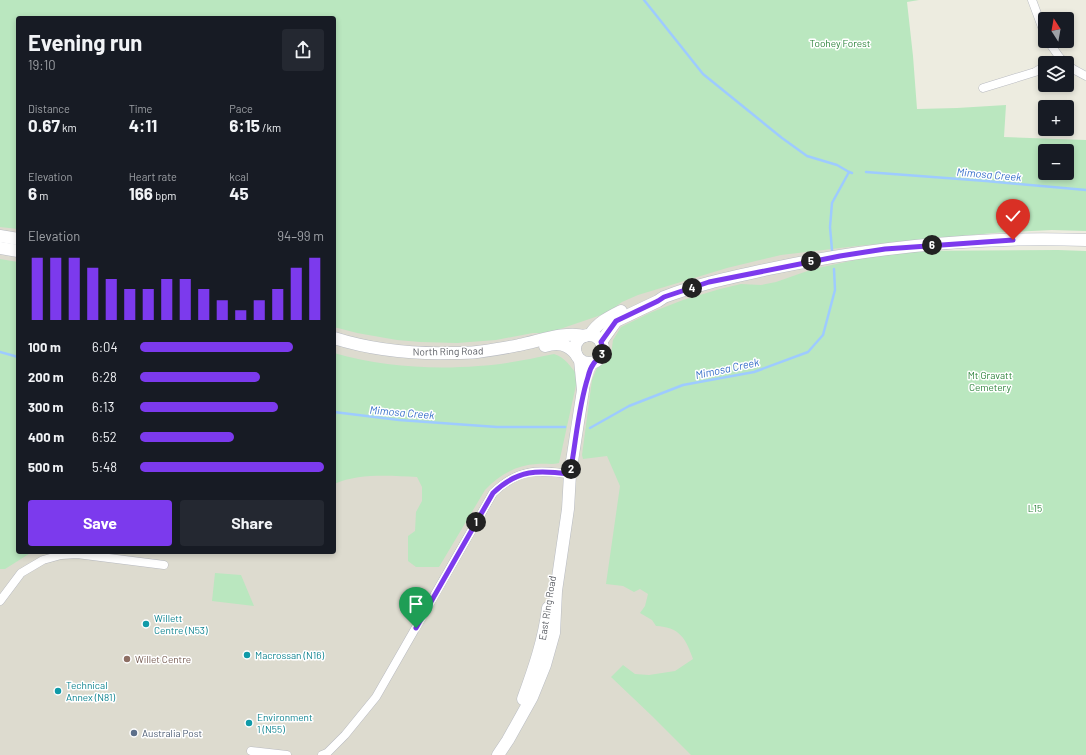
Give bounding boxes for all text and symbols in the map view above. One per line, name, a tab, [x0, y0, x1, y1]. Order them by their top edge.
north arrow	[1038, 12, 1074, 48]
map controls	[1038, 12, 1074, 180]
text: Evening run	[28, 29, 142, 55]
button: share	[282, 29, 324, 71]
park label: Toohey Forest	[809, 37, 871, 49]
button: layers	[1038, 56, 1074, 92]
text: 19:10	[28, 57, 56, 73]
button: +	[1038, 100, 1074, 136]
text: Distance	[28, 102, 70, 115]
text: Time	[129, 102, 152, 115]
text: Pace	[229, 102, 253, 115]
text: 0.67	[28, 115, 60, 135]
text: 4:11	[129, 115, 157, 135]
text: 6:15	[229, 115, 260, 135]
text: km	[60, 121, 77, 134]
text: /km	[260, 121, 281, 134]
button: −	[1038, 144, 1074, 180]
water label: Mimosa Creek	[956, 165, 1023, 183]
text: Elevation	[28, 170, 72, 183]
text: Heart rate	[129, 170, 177, 183]
text: kcal	[229, 170, 249, 183]
text: 6	[28, 183, 37, 203]
text: 166	[129, 183, 153, 203]
text: 45	[229, 183, 249, 203]
text: m	[37, 189, 48, 202]
text: bpm	[153, 189, 176, 202]
pin	[996, 199, 1030, 240]
icon: check	[1002, 205, 1024, 227]
text: Elevation	[28, 228, 80, 244]
text: 94–99 m	[277, 228, 324, 244]
pin: 6	[922, 235, 942, 255]
text: 6	[929, 238, 935, 251]
pin: 5	[801, 251, 821, 271]
text: 5	[808, 254, 814, 267]
pin: 4	[682, 278, 702, 298]
text: 4	[689, 281, 695, 294]
text: 100 m	[28, 339, 61, 355]
text: 6:04	[92, 339, 118, 355]
street label: North Ring Road	[413, 344, 483, 358]
pin: 3	[592, 344, 612, 364]
text: 3	[599, 347, 605, 360]
water label: Mimosa Creek	[694, 355, 761, 381]
text: 200 m	[28, 369, 64, 385]
text: 6:28	[92, 369, 117, 385]
park label: Mt Gravatt Cemetery	[968, 369, 1013, 393]
text: 300 m	[28, 399, 63, 415]
text: 6:13	[92, 399, 114, 415]
water label: Mimosa Creek	[369, 403, 436, 421]
text: 400 m	[28, 429, 64, 445]
text: 6:52	[92, 429, 117, 445]
text: 500 m	[28, 459, 63, 475]
text: 5:48	[92, 459, 117, 475]
pin: 2	[561, 459, 581, 479]
text: 2	[568, 462, 574, 475]
button: Save	[28, 500, 172, 546]
button: Share	[180, 500, 324, 546]
park label: L15	[1028, 502, 1042, 514]
pin: 1	[466, 512, 486, 532]
text: 1	[474, 515, 478, 528]
street label: East Ring Road	[536, 575, 558, 641]
pin	[399, 587, 433, 628]
icon: arrive	[405, 593, 427, 615]
place label: Willett Centre (N53)	[154, 612, 208, 636]
marker: Willett Centre (N53)	[141, 619, 151, 629]
place label: Macrossan (N16)	[255, 649, 324, 661]
marker: Macrossan (N16)	[242, 650, 252, 660]
place label: Willet Centre	[135, 653, 191, 665]
marker: Willet Centre	[122, 654, 132, 664]
place label: Technical Annex (N81)	[66, 679, 116, 703]
marker: Technical Annex (N81)	[53, 686, 63, 696]
place label: Environment 1 (N55)	[257, 711, 313, 735]
marker: Environment 1 (N55)	[244, 718, 254, 728]
place label: Australia Post	[142, 727, 203, 739]
marker: Australia Post	[129, 728, 139, 738]

